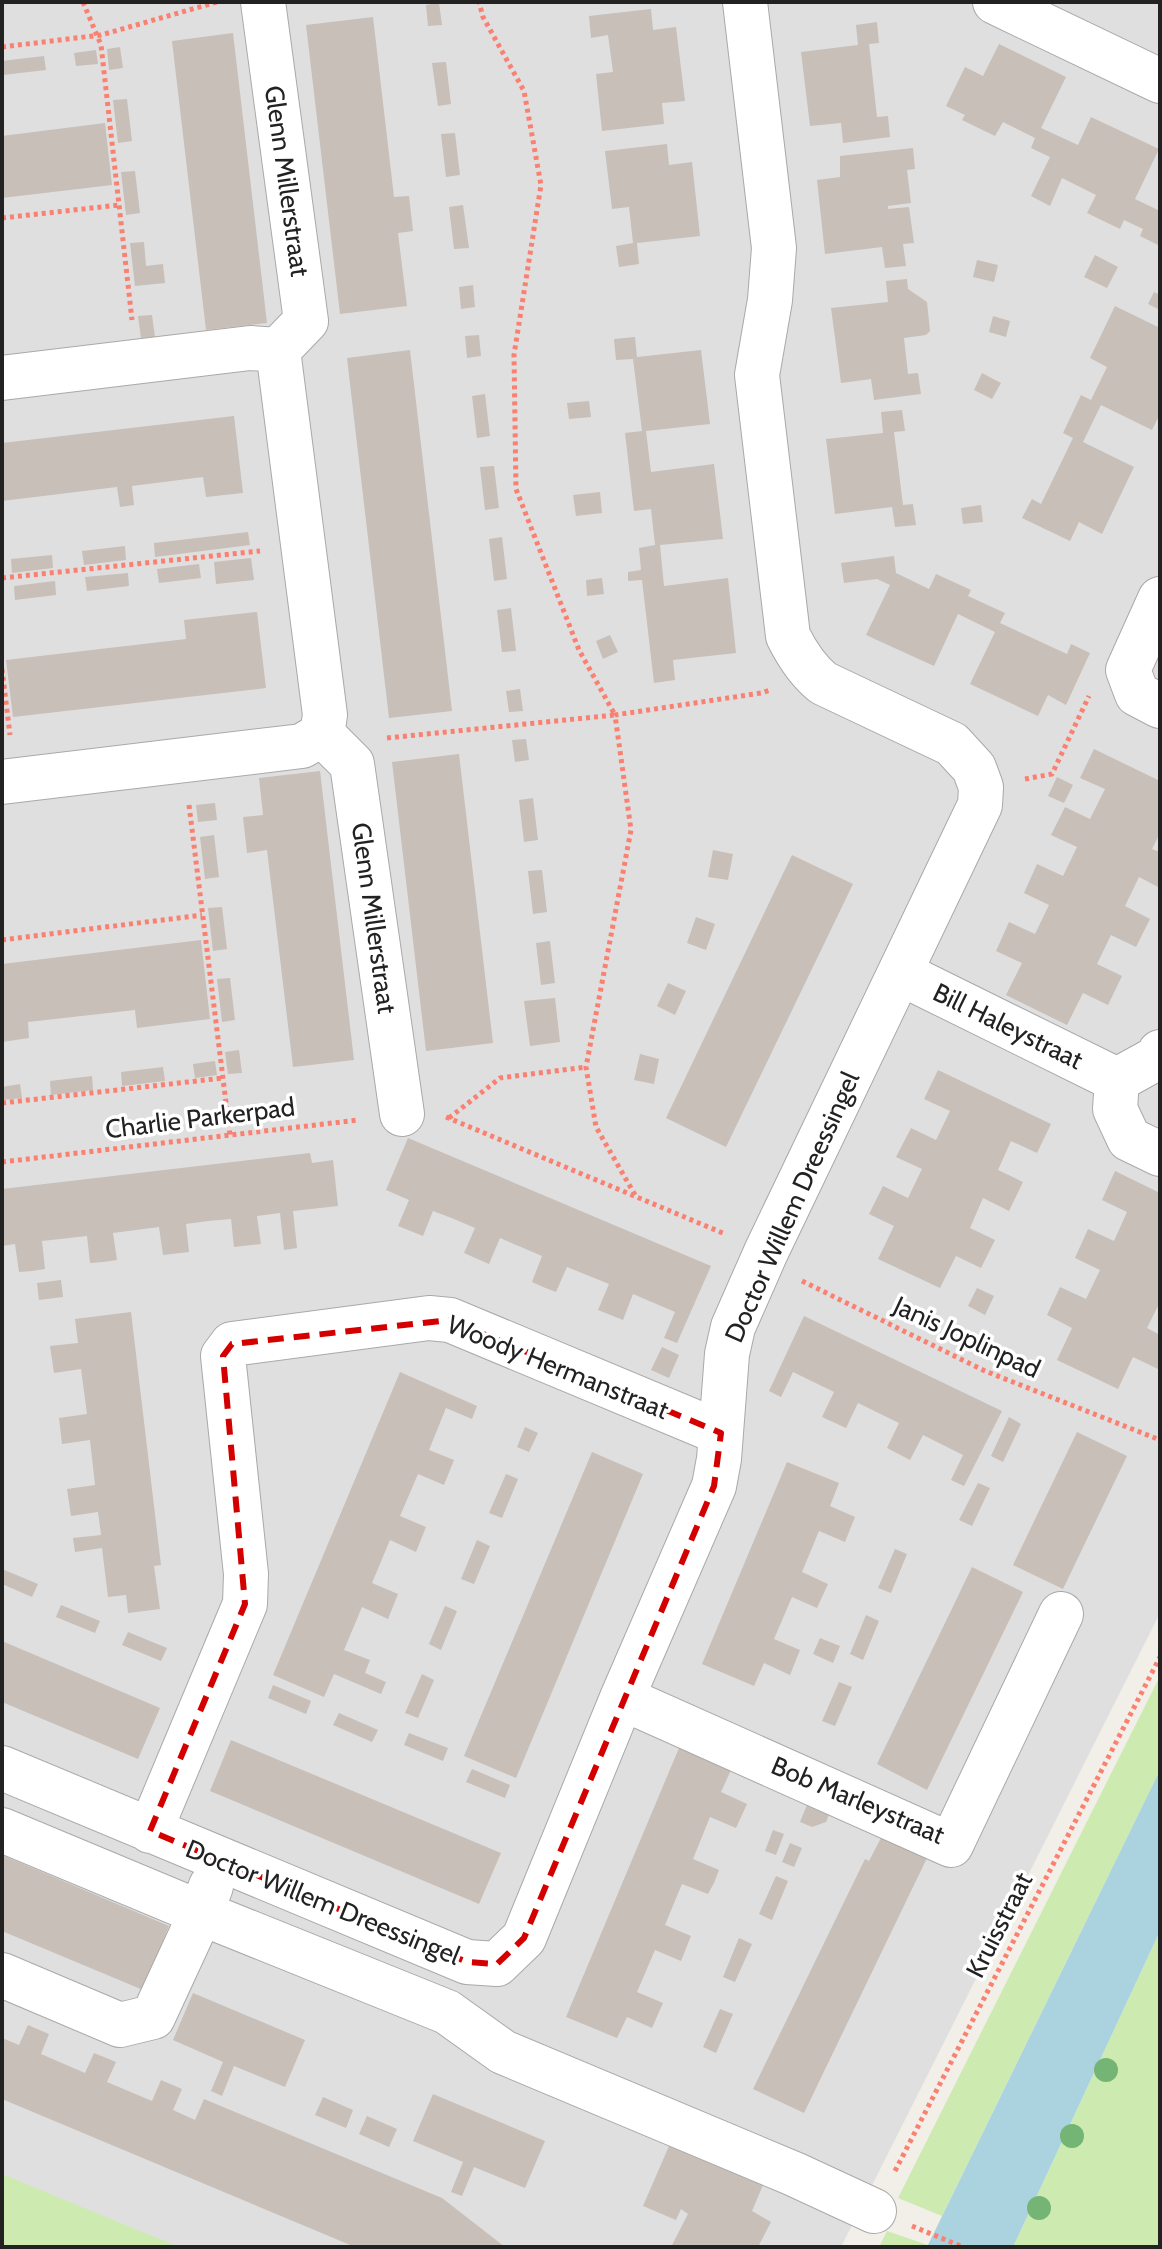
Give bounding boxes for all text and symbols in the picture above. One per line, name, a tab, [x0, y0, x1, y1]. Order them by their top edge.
street label: Glenn Millerstraat	[258, 83, 316, 279]
street label: Glenn Millerstraat	[345, 820, 403, 1016]
street label: Bill Haleystraat	[928, 976, 1088, 1076]
street label: Doctor Willem Dreessingel	[718, 1067, 866, 1347]
street label: Charlie Parkerpad	[103, 1090, 297, 1146]
street label: Janis Joplinpad	[888, 1289, 1045, 1385]
street label: Woody Hermanstraat	[443, 1308, 674, 1426]
street label: Bob Marleystraat	[767, 1749, 950, 1851]
street label: Doctor Willem Dreessingel	[181, 1832, 465, 1972]
street label: Kruisstraat	[959, 1867, 1039, 1983]

